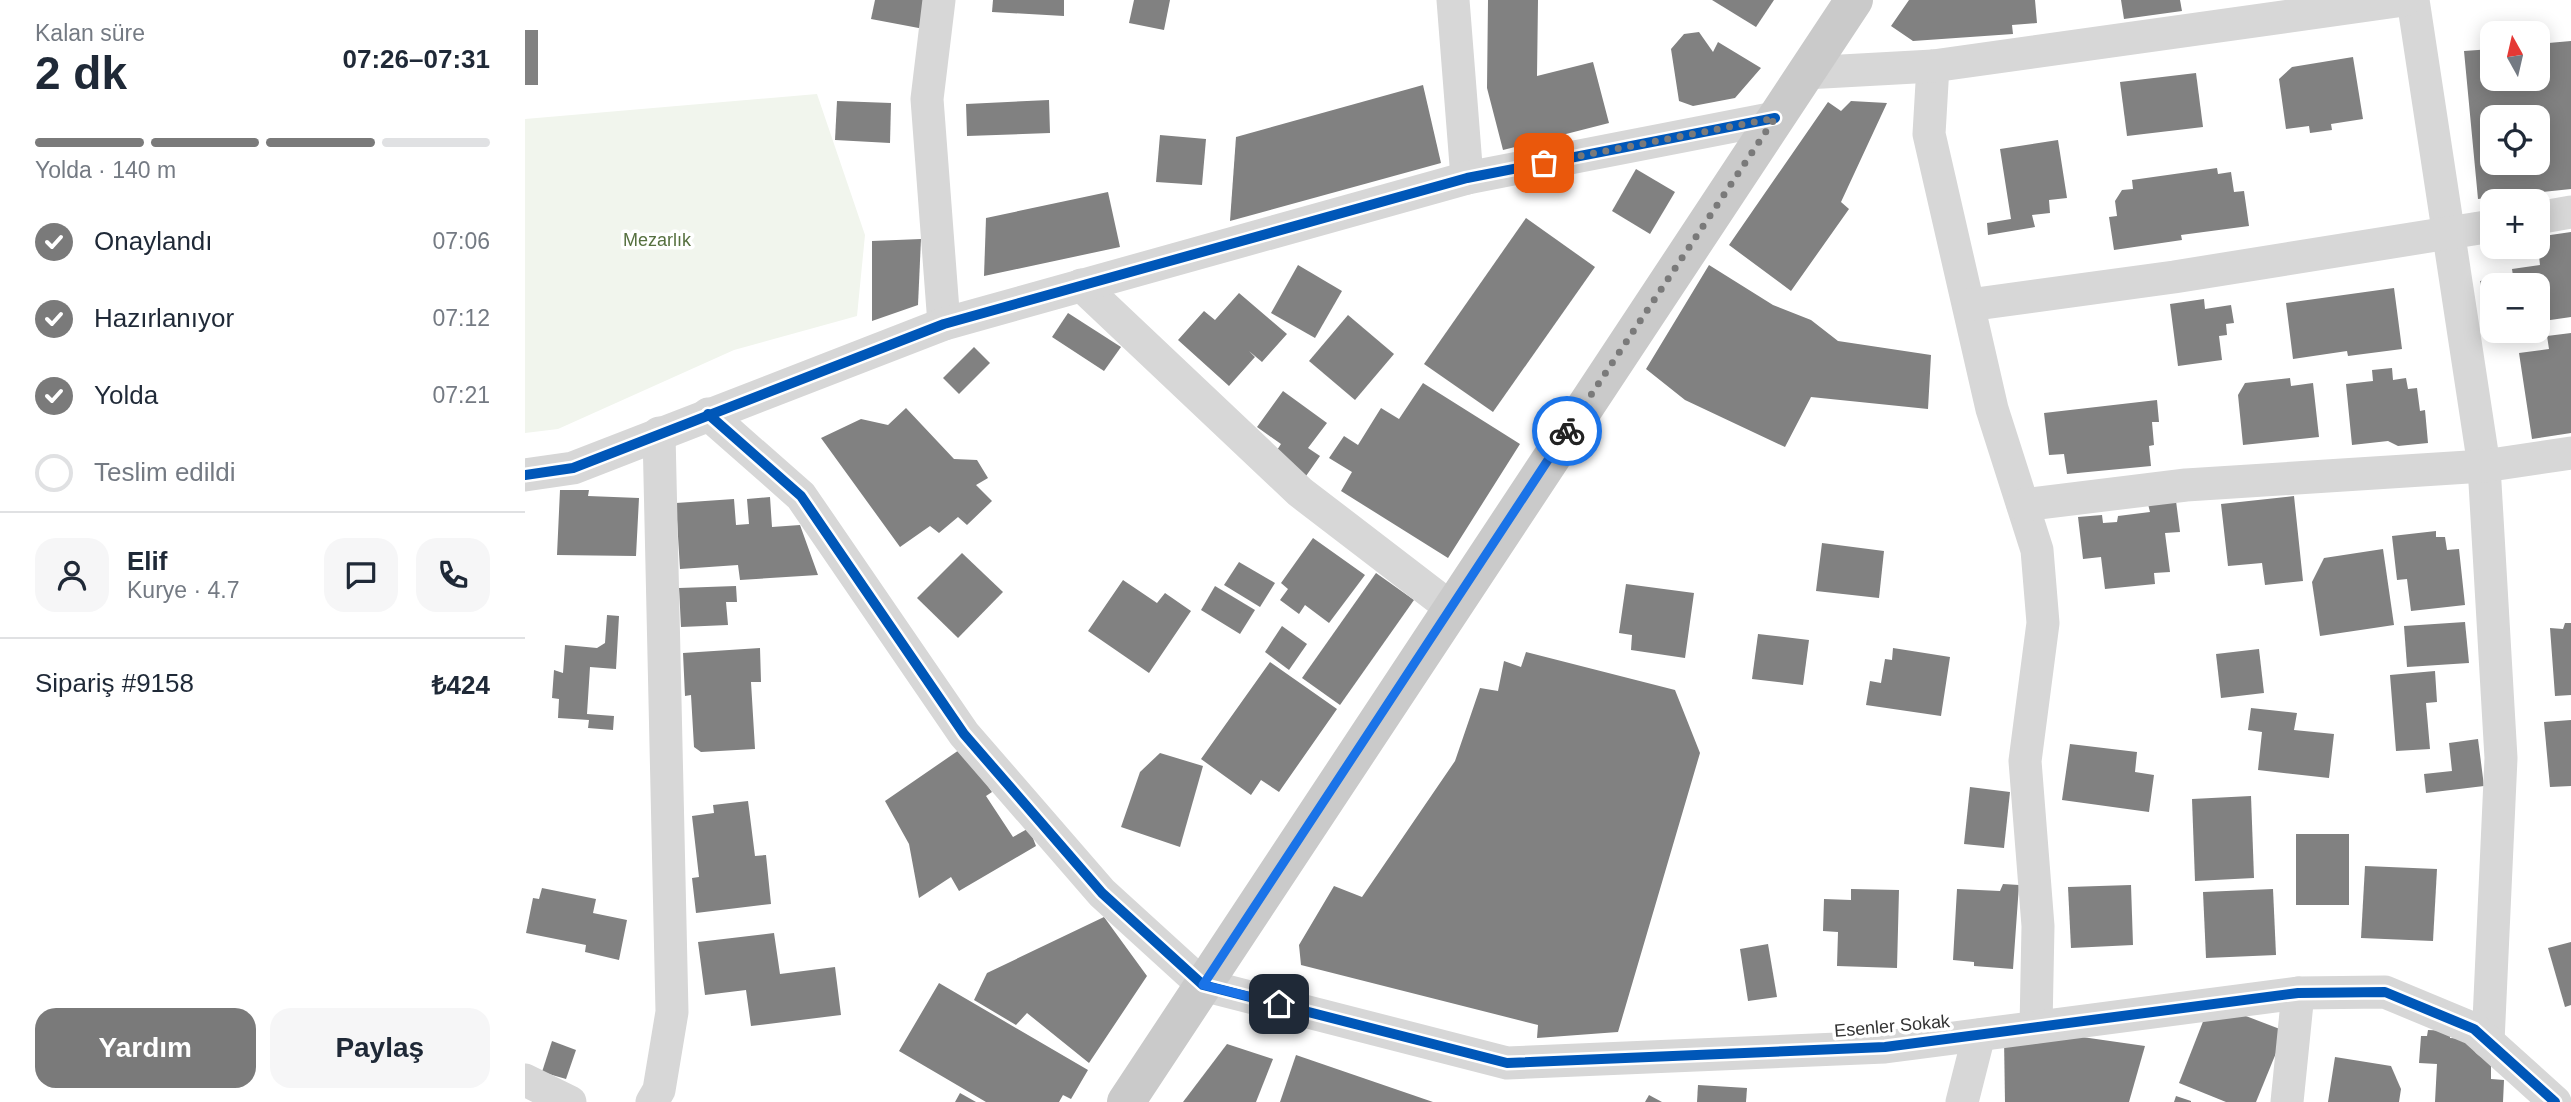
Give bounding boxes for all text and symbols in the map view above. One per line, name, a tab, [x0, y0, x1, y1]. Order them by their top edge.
text: Kalan süre	[35, 20, 145, 46]
north arrow	[2480, 21, 2550, 91]
map controls	[2480, 21, 2550, 343]
text: 07:26–07:31	[343, 44, 490, 74]
text: 2 dk	[35, 47, 127, 99]
button: locate	[2480, 105, 2550, 175]
pin	[1514, 133, 1574, 193]
icon: bag	[1525, 144, 1563, 182]
text: Yolda · 140 m	[35, 157, 176, 183]
button: +	[2480, 189, 2550, 259]
icon: check	[35, 223, 73, 261]
text: Onaylandı	[94, 226, 213, 256]
text: 07:06	[432, 228, 490, 254]
park label: Mezarlık	[623, 230, 692, 250]
button: −	[2480, 273, 2550, 343]
icon: check	[35, 300, 73, 338]
text: Hazırlanıyor	[94, 303, 234, 333]
text: 07:12	[432, 305, 490, 331]
icon: check	[35, 377, 73, 415]
text: Yolda	[94, 380, 158, 410]
text: 07:21	[432, 382, 490, 408]
courier	[1532, 396, 1602, 466]
icon: bike	[1548, 412, 1586, 450]
text: Teslim edildi	[94, 457, 236, 487]
button: person	[35, 538, 109, 612]
button: chat	[324, 538, 398, 612]
button: phone	[416, 538, 490, 612]
text: Elif	[127, 546, 167, 576]
text: Kurye · 4.7	[127, 577, 240, 603]
text: Sipariş #9158	[35, 668, 194, 698]
text: ₺424	[432, 670, 490, 700]
pin	[1249, 974, 1309, 1034]
icon: home	[1260, 985, 1298, 1023]
button: Yardım	[35, 1008, 256, 1088]
button: Paylaş	[270, 1008, 490, 1088]
street label: Esenler Sokak	[1833, 1011, 1952, 1041]

